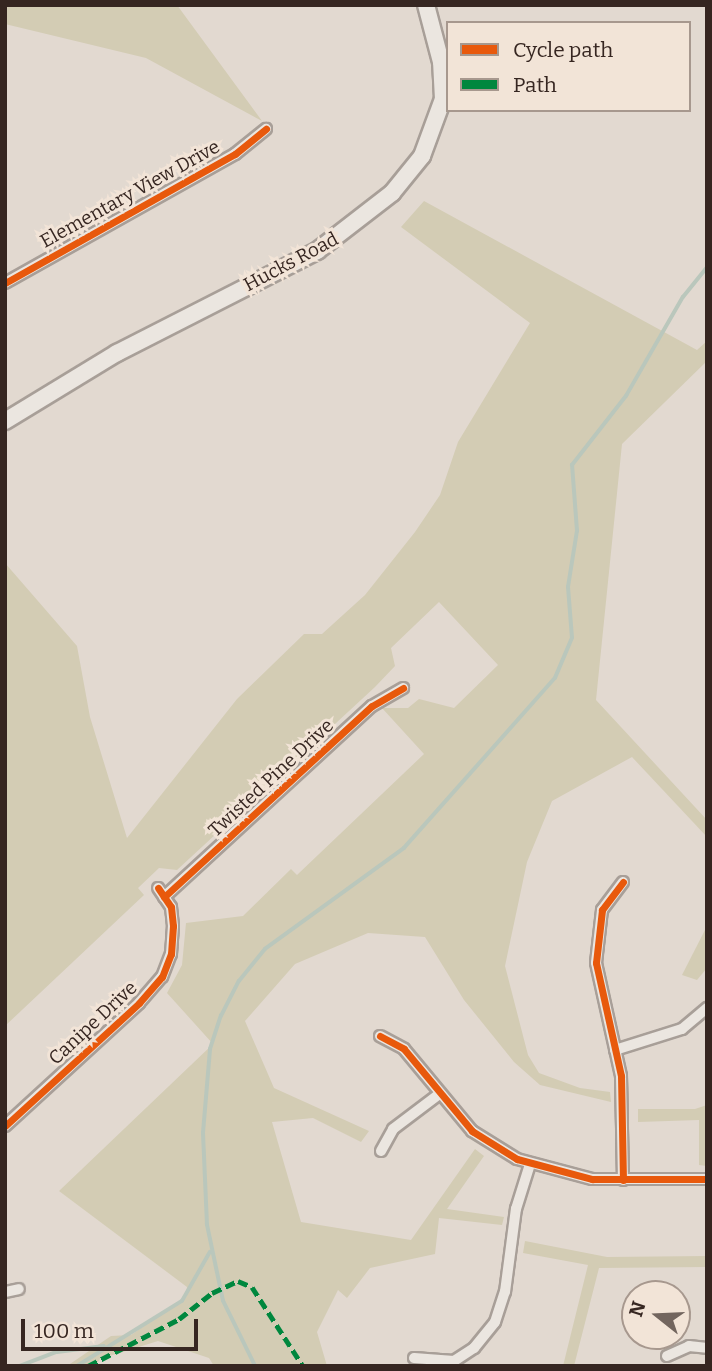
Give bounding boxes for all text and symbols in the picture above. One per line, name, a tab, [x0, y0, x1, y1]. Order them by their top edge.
legend	[446, 21, 691, 112]
text: Cycle path	[513, 37, 613, 63]
text: Path	[513, 72, 557, 98]
street label: Elementary View Drive	[36, 135, 224, 253]
street label: Hucks Road	[240, 228, 342, 296]
street label: Twisted Pine Drive	[204, 714, 338, 842]
street label: Canipe Drive	[44, 976, 142, 1070]
north arrow	[621, 1280, 691, 1350]
text: N	[624, 1298, 651, 1320]
scale bar	[24, 1304, 201, 1348]
text: 100 m	[34, 1318, 94, 1344]

